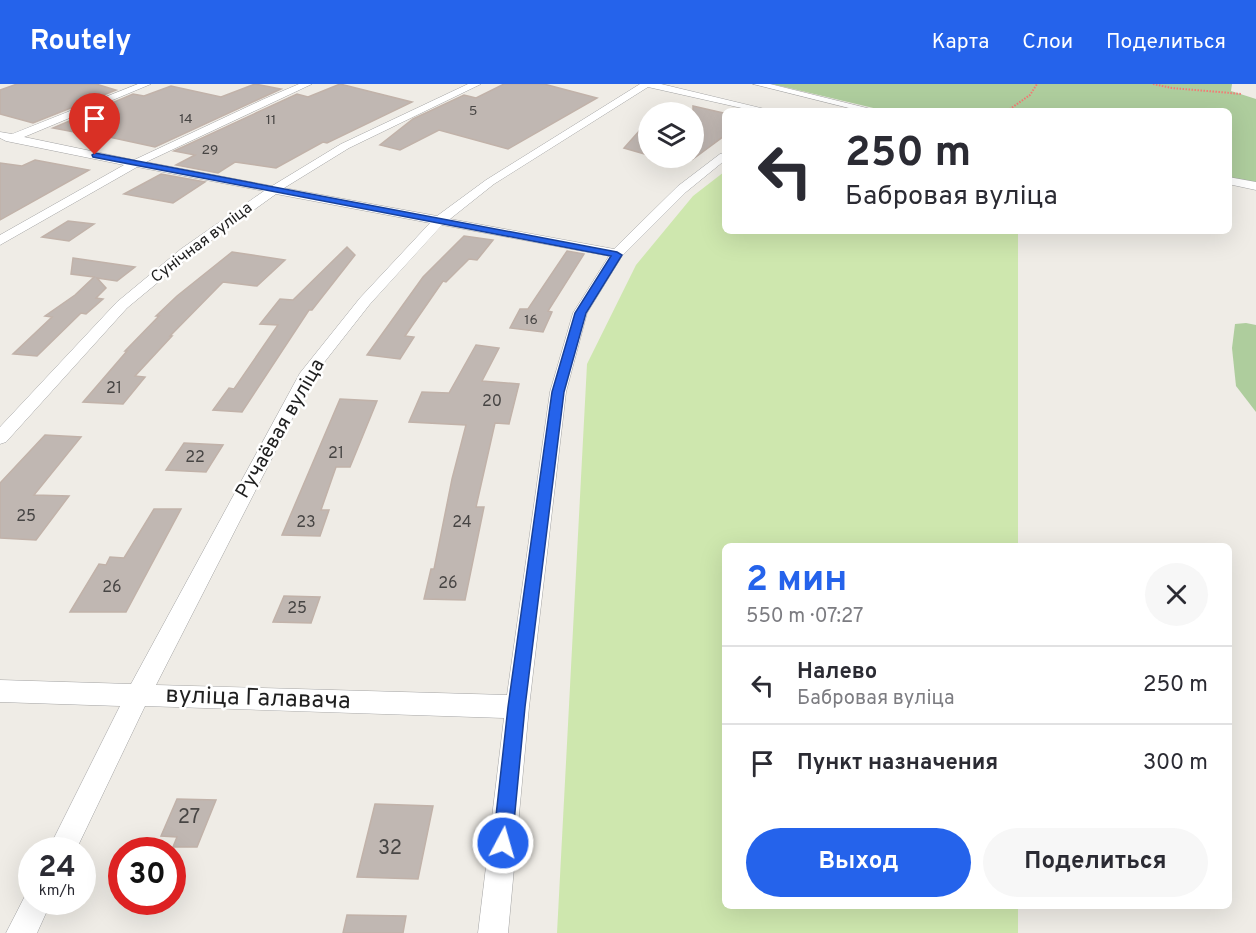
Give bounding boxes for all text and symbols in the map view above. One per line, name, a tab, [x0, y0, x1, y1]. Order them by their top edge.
text: Routely	[30, 24, 131, 60]
text: Карта	[932, 29, 989, 56]
text: Слои	[1022, 29, 1073, 56]
text: Поделиться	[1106, 29, 1226, 56]
pin	[69, 93, 120, 155]
icon: arrive	[78, 102, 111, 135]
map controls	[638, 102, 704, 168]
button: layers	[638, 102, 704, 168]
house number: 5	[469, 103, 477, 120]
house number: 14	[179, 111, 193, 128]
house number: 11	[266, 112, 276, 129]
text: 250 m	[845, 128, 971, 181]
icon: left	[746, 132, 824, 210]
house number: 29	[202, 142, 218, 159]
text: Бабровая вуліца	[845, 180, 1058, 214]
street label: Сунічная вуліца	[147, 198, 257, 288]
house number: 16	[524, 312, 538, 329]
street label: Ручаёвая вуліца	[230, 354, 332, 504]
house number: 21	[106, 379, 122, 399]
house number: 20	[482, 392, 502, 412]
house number: 21	[328, 444, 344, 464]
house number: 22	[185, 448, 205, 468]
house number: 25	[16, 507, 36, 527]
house number: 23	[296, 513, 316, 533]
house number: 24	[452, 513, 472, 533]
text: 2 мин	[746, 558, 847, 604]
button: close	[1145, 563, 1208, 626]
house number: 26	[438, 574, 458, 594]
house number: 26	[102, 578, 122, 598]
house number: 25	[287, 599, 307, 619]
text: 550 m · 07:27	[746, 604, 864, 630]
text: Налево	[797, 659, 877, 686]
icon: left	[746, 669, 779, 702]
text: 250 m	[1143, 672, 1208, 699]
street label: вуліца Галавача	[165, 681, 351, 717]
text: Бабровая вуліца	[797, 686, 955, 712]
icon: arrive	[746, 747, 779, 780]
text: Пункт назначения	[797, 750, 998, 777]
text: 300 m	[1143, 750, 1208, 777]
house number: 27	[178, 805, 200, 831]
position arrow	[471, 811, 535, 875]
button: Выход	[746, 828, 971, 897]
button: Поделиться	[983, 828, 1208, 897]
house number: 32	[378, 836, 402, 862]
speed limit sign: 30	[108, 837, 186, 915]
text: 24	[38, 850, 76, 887]
text: km/h	[39, 882, 75, 901]

